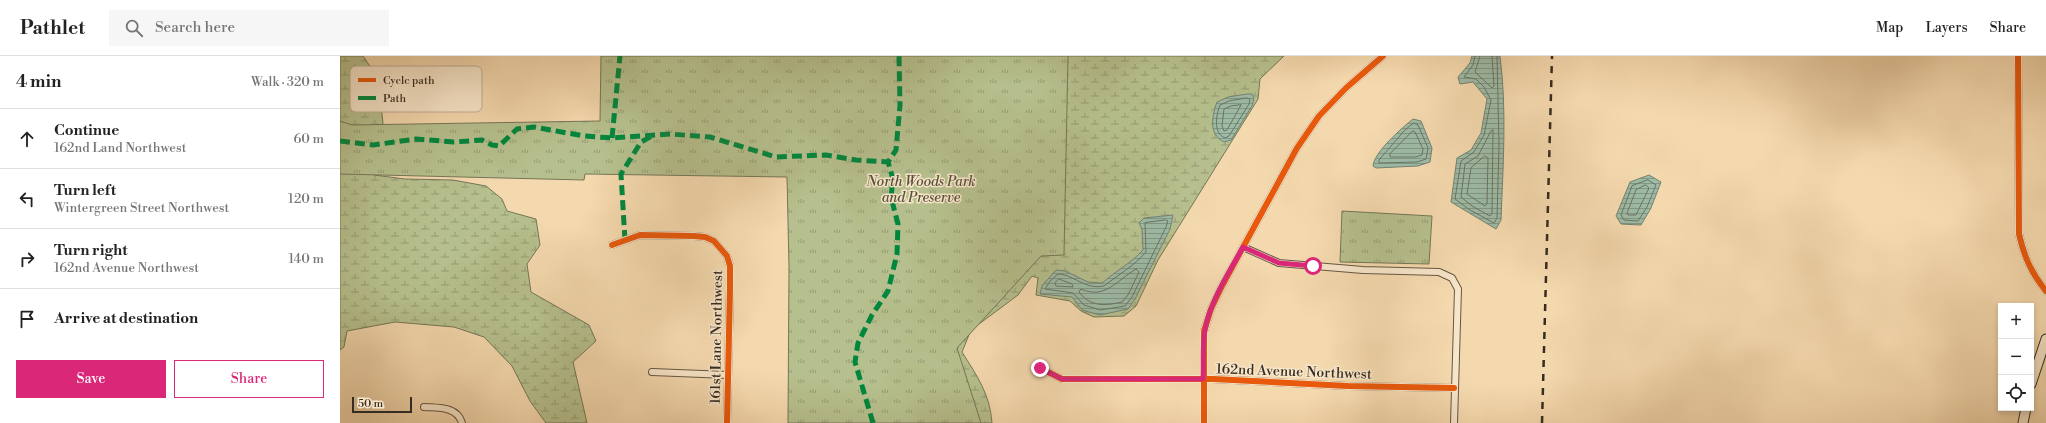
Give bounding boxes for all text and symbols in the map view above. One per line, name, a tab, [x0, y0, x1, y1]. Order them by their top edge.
search box	[109, 10, 389, 46]
text: Pathlet	[20, 16, 85, 40]
icon: search	[123, 17, 145, 39]
text: Search here	[155, 18, 235, 37]
text: Map	[1876, 19, 1903, 37]
text: Layers	[1925, 19, 1968, 37]
text: Share	[1990, 19, 2026, 37]
legend	[350, 66, 482, 112]
text: 4 min	[16, 71, 61, 93]
text: Walk · 320 m	[251, 74, 324, 90]
text: Cycle path	[383, 74, 435, 88]
text: Path	[383, 92, 407, 106]
text: Continue	[54, 121, 119, 140]
icon: ahead	[16, 128, 38, 150]
text: 60 m	[293, 131, 324, 147]
text: 162nd Land Northwest	[54, 140, 186, 156]
park label: North Woods Park and Preserve	[865, 173, 976, 207]
text: Turn left	[54, 181, 116, 200]
icon: left	[16, 188, 38, 210]
text: 120 m	[288, 191, 324, 207]
text: Wintergreen Street Northwest	[54, 200, 229, 216]
text: Turn right	[54, 241, 128, 260]
icon: right	[16, 248, 38, 270]
text: 140 m	[288, 251, 324, 267]
route start	[1304, 257, 1322, 275]
text: 162nd Avenue Northwest	[54, 260, 199, 276]
street label: 161st Lane Northwest	[707, 270, 727, 404]
map controls	[1998, 303, 2034, 411]
button: +	[1998, 303, 2034, 339]
icon: arrive	[16, 308, 38, 330]
text: Arrive at destination	[54, 309, 198, 328]
button: −	[1998, 339, 2034, 375]
route end	[1031, 359, 1049, 377]
button: Save	[16, 360, 166, 398]
button: Share	[174, 360, 324, 398]
street label: 162nd Avenue Northwest	[1216, 360, 1372, 384]
button: locate	[1998, 375, 2034, 411]
scale bar	[352, 395, 412, 414]
text: 50 m	[358, 397, 383, 411]

